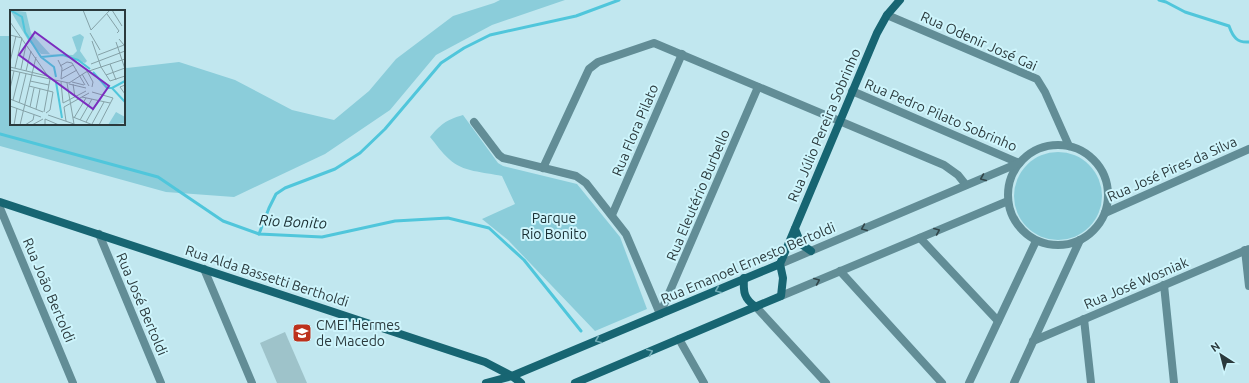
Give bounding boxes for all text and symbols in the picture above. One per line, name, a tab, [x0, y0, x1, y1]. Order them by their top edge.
street label: Rua Odenir José Gai	[918, 8, 1040, 74]
inset map	[10, 10, 125, 125]
street label: Rua Júlio Pereira Sobrinho	[784, 46, 864, 204]
street label: Rua Pedro Pilato Sobrinho	[862, 76, 1020, 154]
street label: Rua Flora Pilato	[608, 82, 662, 178]
street label: Rua Eleutério Burbello	[663, 127, 733, 263]
street label: Rua José Pires da Silva	[1105, 133, 1239, 205]
one-way arrow	[980, 173, 988, 181]
park label: Parque Rio Bonito	[521, 210, 587, 242]
water label: Rio Bonito	[259, 211, 327, 232]
street label: Rua Emanoel Ernesto Bertoldi	[658, 219, 838, 307]
one-way arrow	[860, 224, 867, 232]
one-way arrow	[934, 227, 941, 235]
street label: Rua João Bertoldi	[20, 235, 78, 345]
street label: Rua Alda Bassetti Bertholdi	[183, 242, 351, 310]
street label: Rua José Bertoldi	[113, 250, 171, 358]
street label: Rua José Wosniak	[1081, 254, 1191, 312]
one-way arrow	[813, 278, 821, 286]
one-way arrow	[714, 285, 721, 293]
place label: CMEI Hermes de Macedo	[316, 317, 400, 349]
school or university icon: CMEI Hermes de Macedo	[291, 322, 313, 344]
one-way arrow	[594, 335, 602, 343]
north arrow	[1201, 335, 1241, 375]
text: N	[1208, 340, 1222, 354]
one-way arrow	[646, 348, 653, 356]

